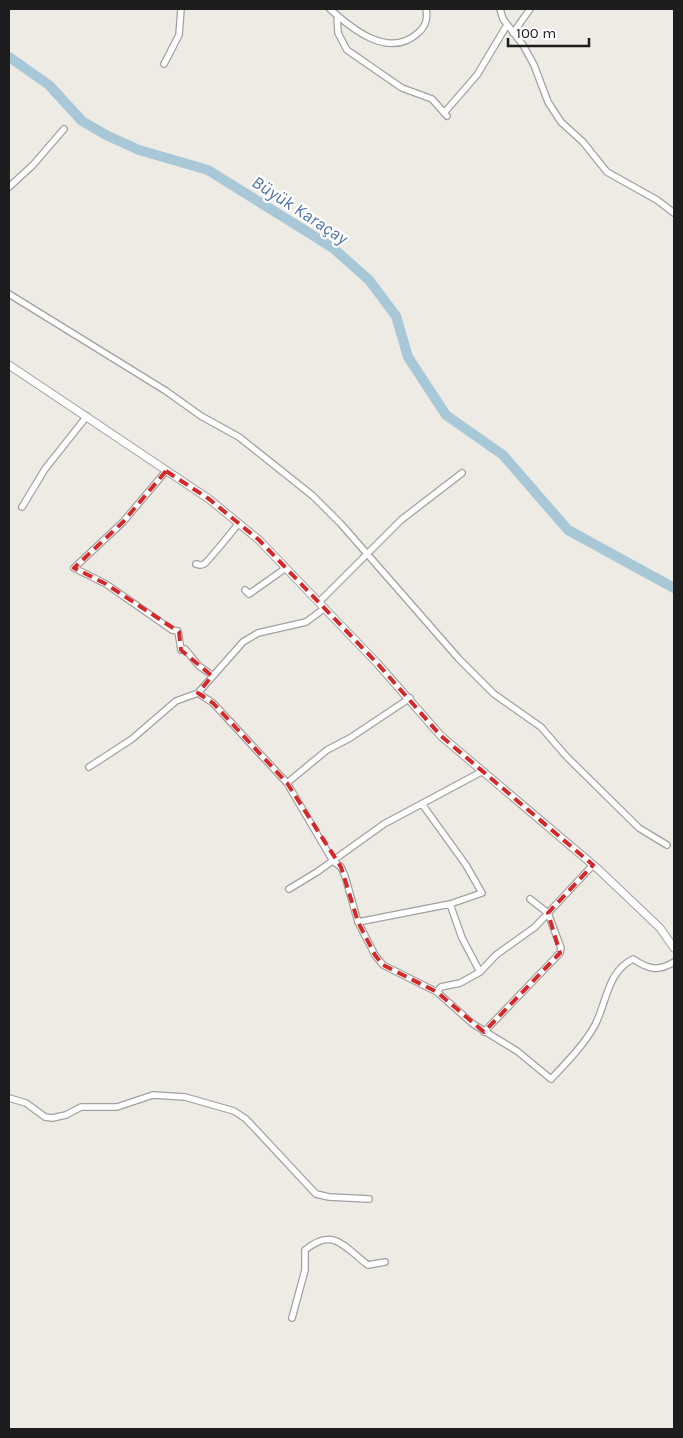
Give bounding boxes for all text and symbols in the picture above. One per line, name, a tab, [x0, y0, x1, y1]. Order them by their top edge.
scale bar	[508, 15, 589, 47]
text: 100 m	[516, 24, 556, 42]
water label: Büyük Karaçay	[248, 171, 353, 250]

